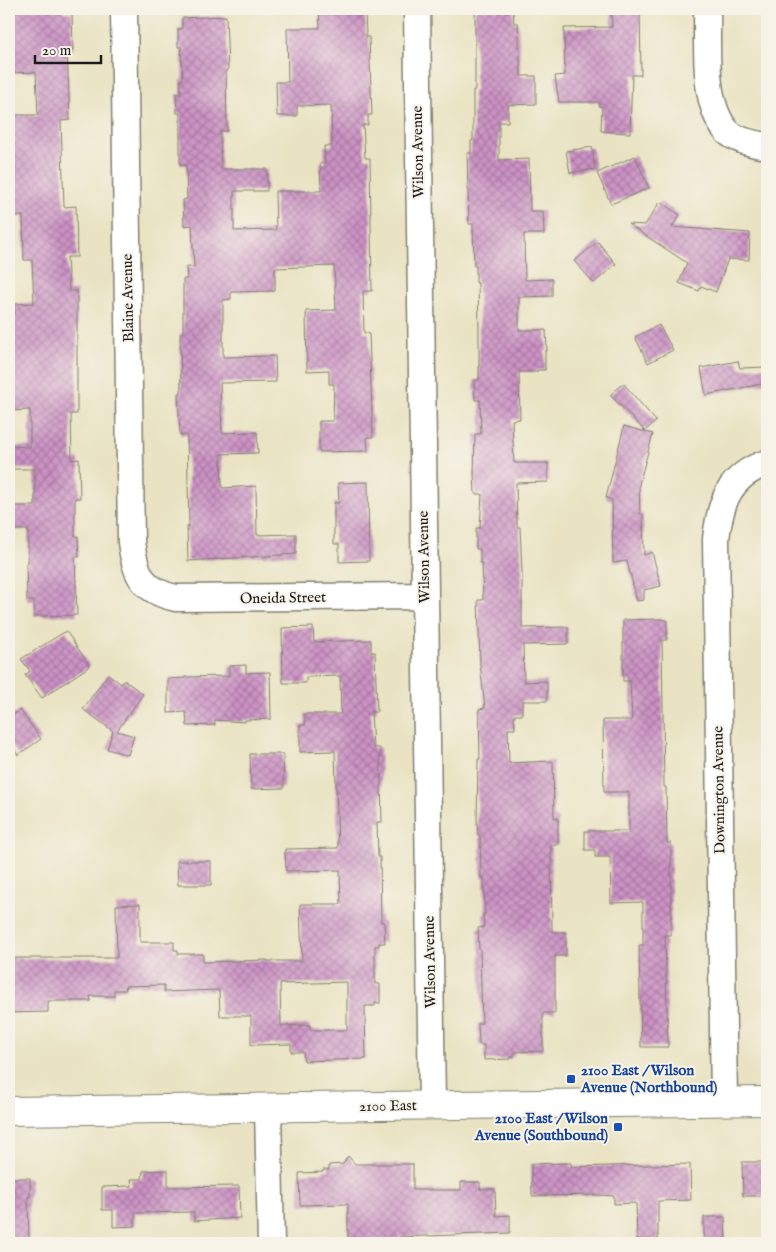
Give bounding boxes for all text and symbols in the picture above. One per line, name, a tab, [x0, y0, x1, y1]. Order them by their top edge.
scale bar	[35, 32, 101, 64]
text: 20 m	[42, 41, 72, 60]
street label: Wilson Avenue	[408, 105, 428, 199]
street label: Blaine Avenue	[118, 253, 138, 342]
street label: Wilson Avenue	[414, 510, 434, 604]
street label: Oneida Street	[240, 588, 326, 608]
street label: Downington Avenue	[708, 726, 730, 854]
street label: Wilson Avenue	[420, 915, 440, 1009]
place label: 2100 East / Wilson Avenue (Northbound)	[580, 1061, 717, 1097]
marker: 2100 East / Wilson Avenue (Northbound)	[565, 1073, 577, 1085]
street label: 2100 East	[359, 1096, 417, 1116]
place label: 2100 East / Wilson Avenue (Southbound)	[474, 1109, 608, 1145]
marker: 2100 East / Wilson Avenue (Southbound)	[612, 1121, 624, 1133]

